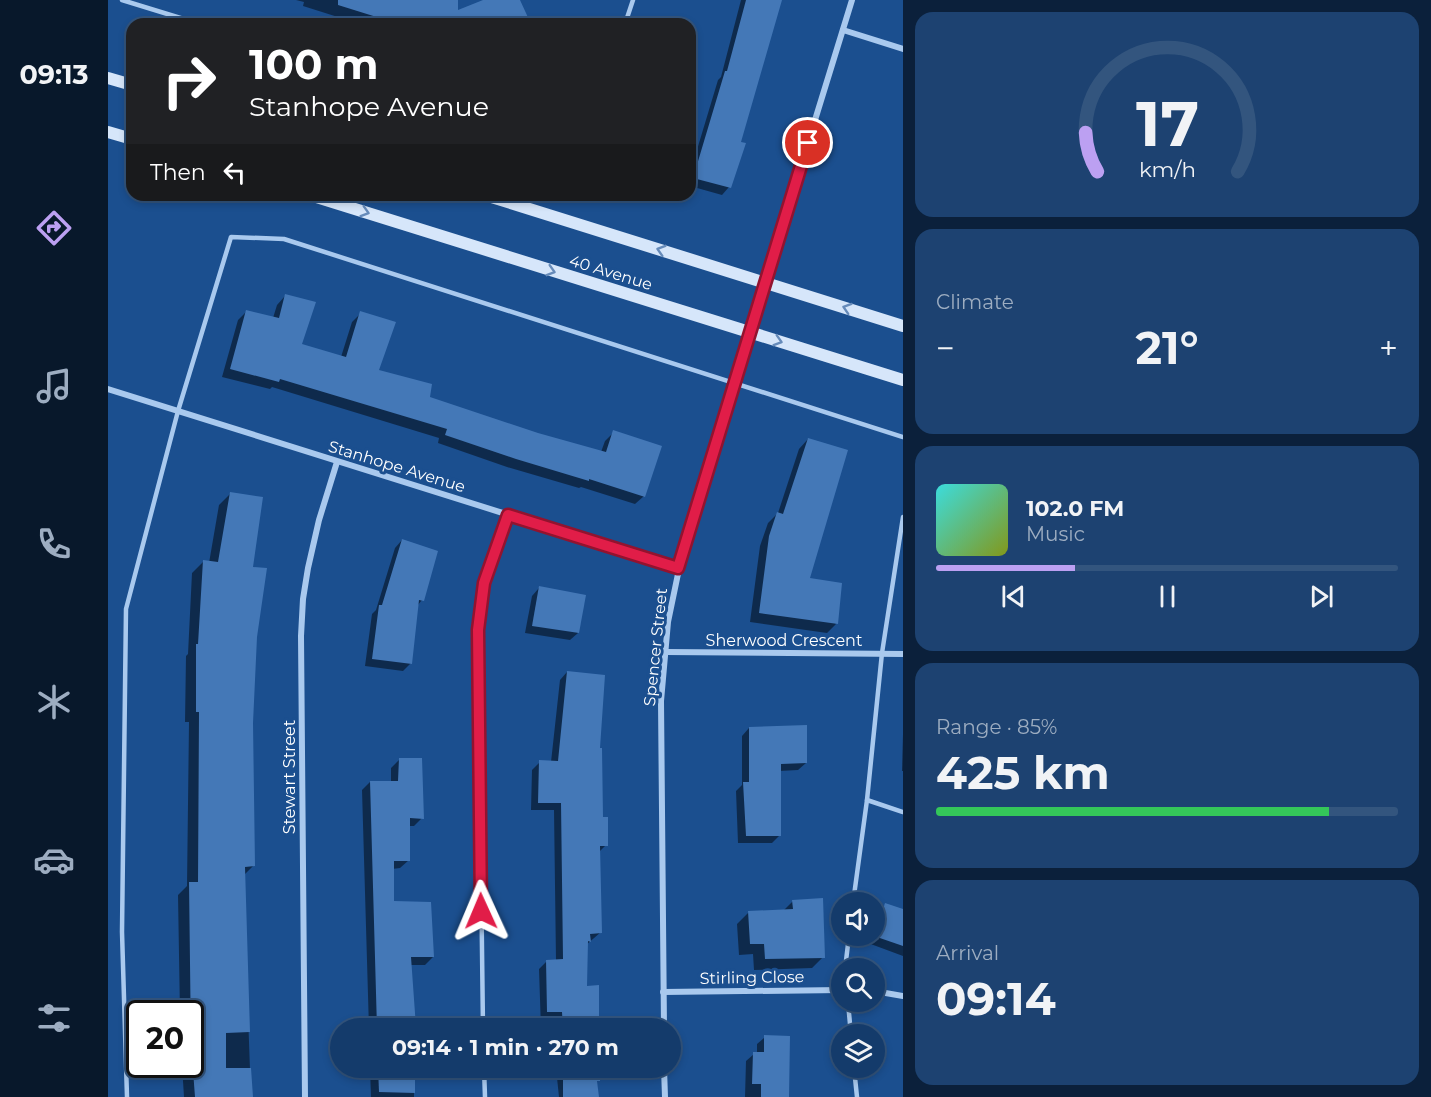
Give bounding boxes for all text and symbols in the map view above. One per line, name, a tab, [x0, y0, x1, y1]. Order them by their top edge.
text: 100 m	[249, 38, 378, 90]
icon: right	[150, 42, 228, 120]
text: 09:13	[19, 58, 89, 91]
text: 17	[1135, 86, 1199, 162]
text: Stanhope Avenue	[249, 90, 489, 123]
pin	[782, 117, 833, 168]
icon: arrive	[791, 126, 824, 159]
icon: left	[218, 156, 251, 189]
text: km/h	[1138, 156, 1196, 182]
text: Then	[150, 159, 206, 186]
one-way arrow	[359, 205, 370, 218]
icon: directions	[33, 207, 75, 249]
one-way arrow	[656, 245, 667, 257]
street label: 40 Avenue	[567, 251, 655, 294]
one-way arrow	[545, 264, 556, 276]
text: Climate	[936, 290, 1014, 314]
one-way arrow	[842, 303, 853, 316]
text: 21°	[1135, 320, 1199, 375]
text: −	[936, 328, 955, 368]
text: +	[1379, 328, 1398, 368]
one-way arrow	[772, 334, 783, 347]
icon: music	[33, 365, 75, 407]
street label: Stanhope Avenue	[326, 437, 468, 496]
text: 102.0 FM	[1026, 495, 1124, 522]
text: Music	[1026, 522, 1085, 546]
icon: phone	[33, 523, 75, 565]
icon: previous	[997, 580, 1030, 613]
icon: pause	[1151, 580, 1184, 613]
icon: next	[1305, 580, 1338, 613]
street label: Spencer Street	[640, 587, 671, 707]
street label: Sherwood Crescent	[706, 631, 863, 650]
icon: climate	[33, 681, 75, 723]
text: Range · 85%	[936, 715, 1057, 739]
street label: Stewart Street	[280, 719, 299, 834]
text: 425 km	[936, 745, 1110, 800]
icon: car	[33, 839, 75, 881]
position arrow	[449, 879, 513, 943]
map controls	[831, 892, 885, 1078]
button: sound	[831, 892, 885, 946]
text: Arrival	[936, 941, 999, 965]
button: search	[831, 958, 885, 1012]
street label: Stirling Close	[700, 967, 805, 988]
text: 09:14	[936, 971, 1056, 1026]
icon: filters	[33, 997, 75, 1039]
speed limit sign: 20	[126, 1000, 204, 1078]
button: layers	[831, 1024, 885, 1078]
text: 09:14 · 1 min · 270 m	[392, 1034, 619, 1061]

